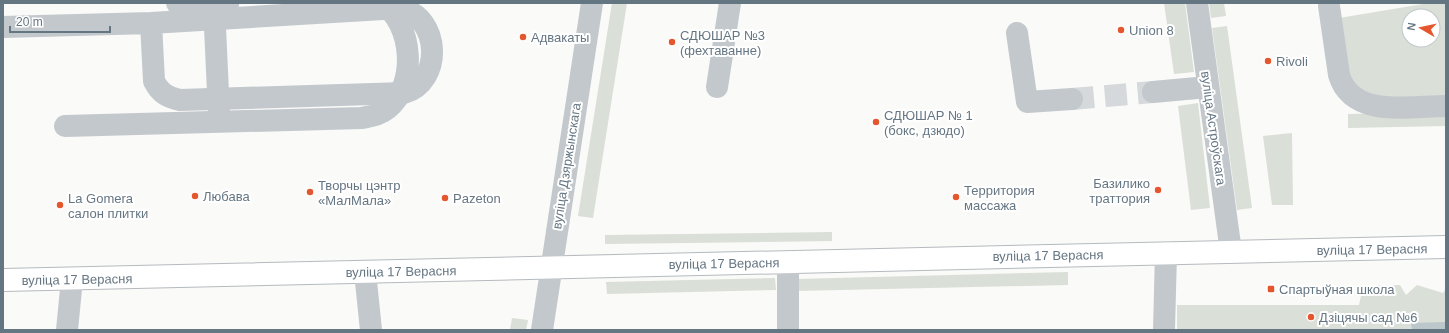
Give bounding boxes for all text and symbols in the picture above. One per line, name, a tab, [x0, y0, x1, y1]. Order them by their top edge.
scale bar	[10, 8, 110, 34]
north arrow	[1401, 8, 1441, 48]
text: 20 m	[16, 15, 43, 29]
text: N	[1405, 22, 1418, 31]
place label: Union 8	[1129, 23, 1174, 38]
marker: Union 8	[1116, 25, 1126, 35]
place label: СДЮШАР №3 (фехтаванне)	[680, 28, 765, 58]
place label: Адвакаты	[531, 30, 589, 45]
marker: Адвакаты	[518, 32, 528, 42]
marker: СДЮШАР №3 (фехтаванне)	[667, 37, 677, 47]
place label: Rivoli	[1276, 54, 1308, 69]
marker: Rivoli	[1263, 56, 1273, 66]
street label: вуліца Астроўскага	[1198, 70, 1229, 187]
street label: вуліца Дзяржынскага	[549, 101, 584, 230]
place label: СДЮШАР № 1 (бокс, дзюдо)	[884, 108, 973, 138]
marker: СДЮШАР № 1 (бокс, дзюдо)	[871, 117, 881, 127]
place label: Базилико траттория	[1089, 176, 1150, 206]
place label: Творчы цэнтр «МалМала»	[318, 178, 400, 208]
place label: Территория массажа	[964, 183, 1035, 213]
marker: Базилико траттория	[1153, 185, 1163, 195]
marker: Творчы цэнтр «МалМала»	[305, 187, 315, 197]
place label: Любава	[203, 189, 250, 204]
place label: La Gomera салон плитки	[68, 191, 148, 221]
marker: Любава	[190, 191, 200, 201]
place label: Pazeton	[453, 191, 501, 206]
marker: Территория массажа	[951, 192, 961, 202]
marker: Pazeton	[440, 193, 450, 203]
marker: La Gomera салон плитки	[55, 200, 65, 210]
street label: вуліца 17 Верасня	[1317, 241, 1428, 258]
street label: вуліца 17 Верасня	[993, 247, 1104, 264]
street label: вуліца 17 Верасня	[669, 255, 780, 272]
street label: вуліца 17 Верасня	[346, 263, 457, 280]
street label: вуліца 17 Верасня	[22, 271, 133, 288]
place label: Спартыўная школа	[1279, 282, 1395, 297]
marker: Спартыўная школа	[1266, 284, 1276, 294]
place label: Дзіцячы сад №6	[1319, 310, 1417, 325]
marker: Дзіцячы сад №6	[1306, 312, 1316, 322]

